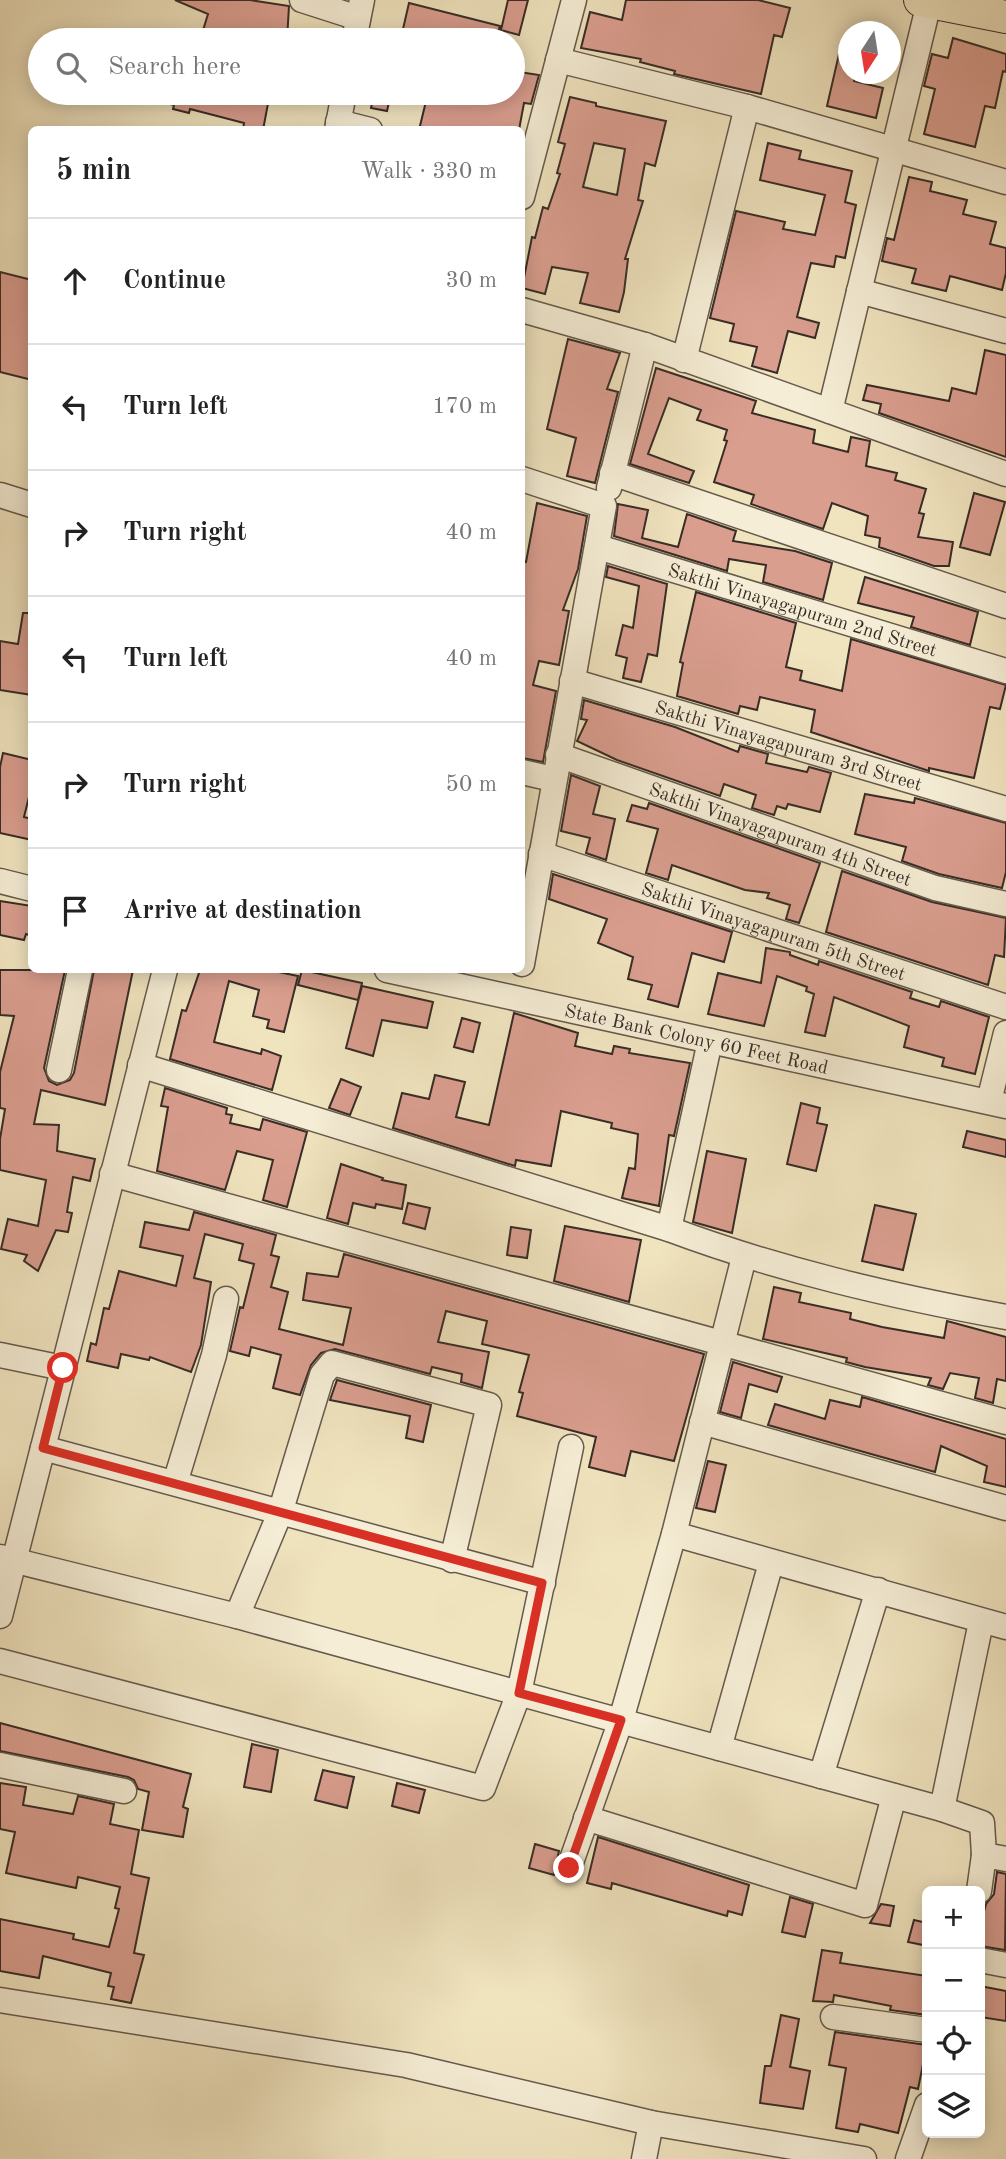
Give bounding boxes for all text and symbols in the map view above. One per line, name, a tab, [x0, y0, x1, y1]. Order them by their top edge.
north arrow	[838, 21, 901, 84]
search box	[28, 28, 525, 105]
icon: search	[52, 48, 90, 86]
text: Search here	[108, 54, 241, 80]
text: 5 min	[56, 156, 131, 186]
text: Walk · 330 m	[361, 160, 497, 183]
icon: ahead	[56, 262, 94, 300]
text: Continue	[123, 268, 226, 294]
text: 30 m	[446, 269, 497, 292]
icon: left	[56, 388, 94, 426]
text: Turn left	[123, 394, 228, 420]
text: 170 m	[432, 395, 497, 418]
icon: right	[56, 514, 94, 552]
text: Turn right	[123, 520, 246, 546]
text: 40 m	[446, 521, 497, 544]
street label: Sakthi Vinayagapuram 2nd Street	[665, 562, 939, 661]
icon: left	[56, 640, 94, 678]
text: Turn left	[123, 646, 228, 672]
text: 40 m	[446, 647, 497, 670]
street label: Sakthi Vinayagapuram 3rd Street	[652, 699, 924, 796]
icon: right	[56, 766, 94, 804]
text: Turn right	[123, 772, 246, 798]
text: 50 m	[446, 773, 497, 796]
street label: Sakthi Vinayagapuram 4th Street	[646, 781, 913, 891]
street label: Sakthi Vinayagapuram 5th Street	[639, 881, 907, 985]
icon: arrive	[56, 892, 94, 930]
text: Arrive at destination	[123, 898, 362, 924]
street label: State Bank Colony 60 Feet Road	[562, 1002, 830, 1079]
route start	[47, 1352, 78, 1383]
route end	[553, 1852, 584, 1883]
map controls	[922, 1886, 985, 2138]
button: +	[922, 1886, 985, 1949]
button: −	[922, 1949, 985, 2012]
button: locate	[922, 2012, 985, 2075]
button: layers	[922, 2075, 985, 2138]

